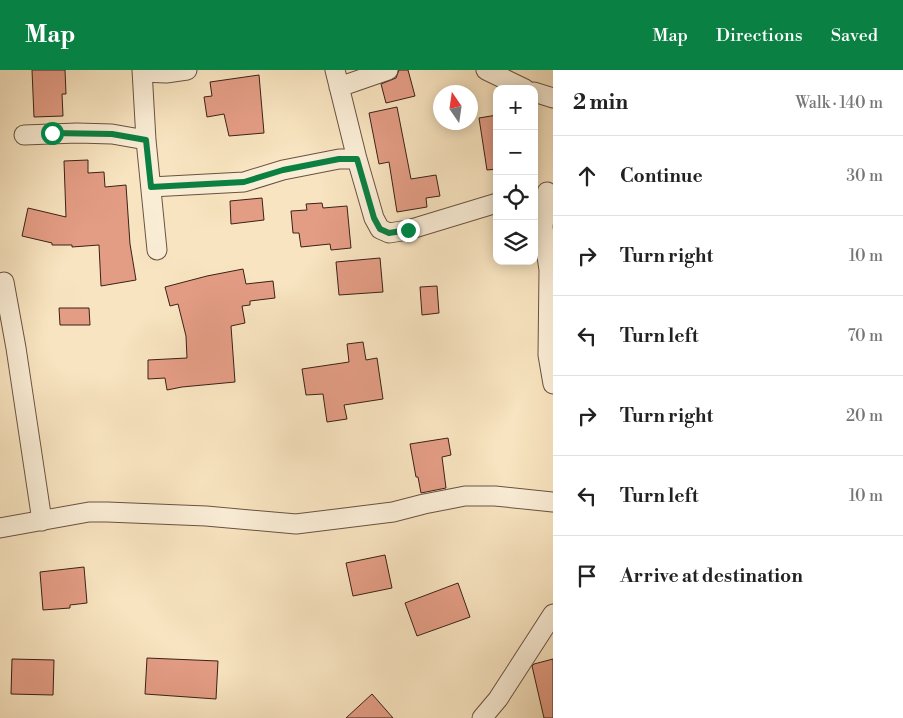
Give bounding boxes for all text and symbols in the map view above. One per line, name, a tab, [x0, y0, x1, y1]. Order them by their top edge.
text: Map	[25, 20, 75, 50]
text: Map	[652, 24, 688, 47]
text: Directions	[716, 24, 803, 47]
text: Saved	[831, 24, 878, 47]
north arrow	[433, 85, 478, 130]
map controls	[493, 85, 538, 265]
button: +	[493, 85, 538, 130]
text: 2 min	[573, 90, 628, 116]
text: Walk · 140 m	[795, 93, 883, 113]
route start	[41, 122, 64, 145]
button: −	[493, 130, 538, 175]
icon: ahead	[573, 162, 601, 190]
text: Continue	[620, 164, 703, 188]
text: 30 m	[846, 166, 883, 186]
button: locate	[493, 175, 538, 220]
route end	[397, 219, 420, 242]
button: layers	[493, 220, 538, 265]
icon: right	[573, 242, 601, 270]
text: Turn right	[620, 244, 713, 268]
text: 10 m	[849, 246, 883, 266]
icon: left	[573, 322, 601, 350]
text: Turn left	[620, 324, 699, 348]
text: 70 m	[847, 326, 883, 346]
icon: right	[573, 402, 601, 430]
text: Turn right	[620, 404, 713, 428]
text: 20 m	[846, 406, 883, 426]
icon: left	[573, 482, 601, 510]
text: Turn left	[620, 484, 699, 508]
text: 10 m	[849, 486, 883, 506]
icon: arrive	[573, 562, 601, 590]
text: Arrive at destination	[620, 564, 803, 588]

